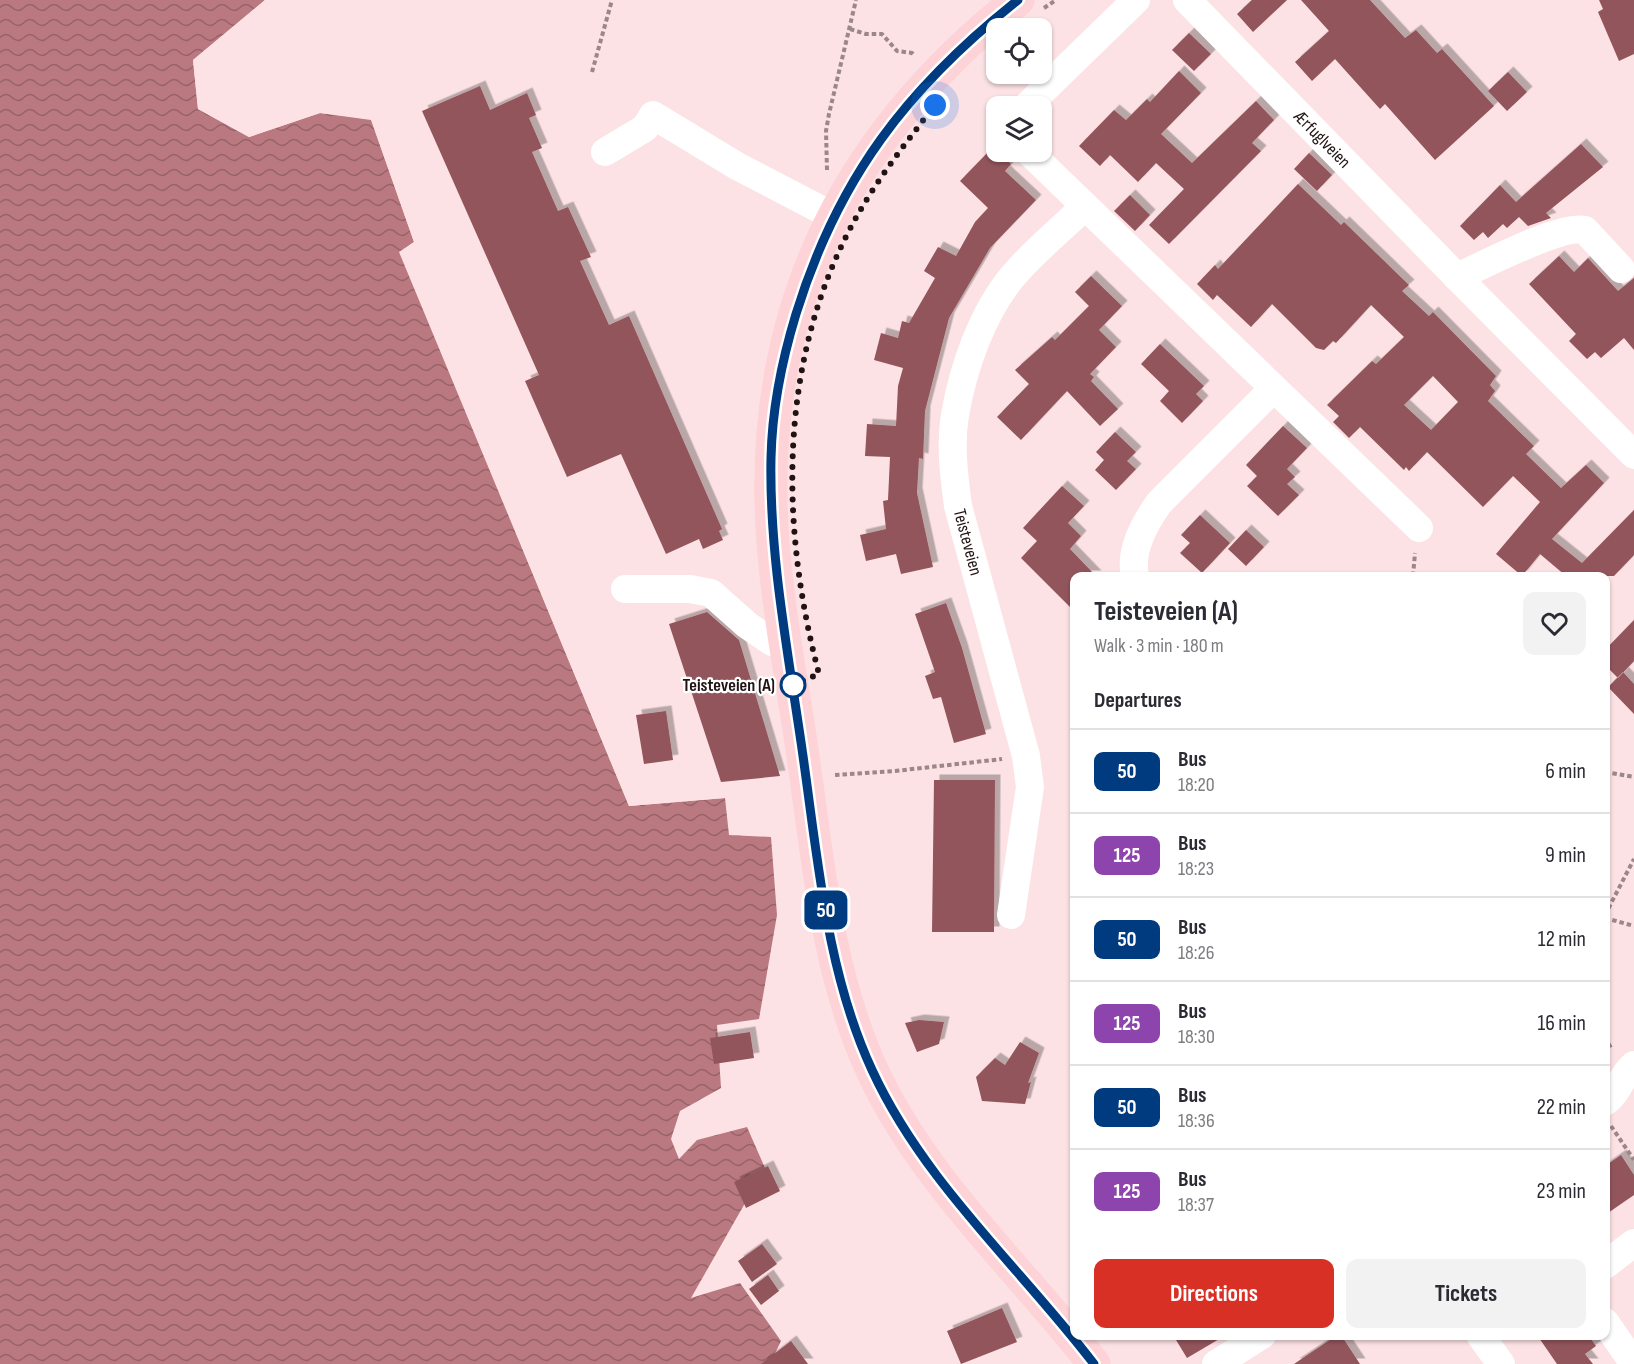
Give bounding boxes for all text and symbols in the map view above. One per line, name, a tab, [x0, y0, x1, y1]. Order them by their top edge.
map controls	[986, 18, 1052, 162]
button: locate	[986, 18, 1052, 84]
your location	[920, 90, 950, 120]
button: layers	[986, 96, 1052, 162]
street label: Ærfuglveien	[1289, 105, 1355, 173]
street label: Teisteveien	[949, 507, 986, 578]
button: heart	[1523, 592, 1586, 655]
text: Teisteveien (A)	[1094, 595, 1238, 628]
text: Walk · 3 min · 180 m	[1094, 634, 1224, 658]
marker: Teisteveien (A)	[780, 672, 806, 698]
place label: Teisteveien (A)	[682, 675, 775, 696]
text: Departures	[1094, 687, 1182, 714]
text: Bus	[1178, 746, 1207, 773]
text: 6 min	[1545, 758, 1586, 785]
text: 50	[1117, 759, 1137, 784]
text: 18:20	[1178, 773, 1215, 797]
text: Bus	[1178, 830, 1207, 857]
text: 9 min	[1545, 842, 1586, 869]
text: 125	[1114, 843, 1140, 868]
text: 18:23	[1178, 857, 1214, 881]
line badge: 50	[799, 890, 853, 930]
text: 50	[816, 898, 836, 923]
text: Bus	[1178, 914, 1207, 941]
text: 12 min	[1538, 926, 1586, 953]
text: 50	[1117, 927, 1137, 952]
text: 18:26	[1178, 941, 1215, 965]
text: Bus	[1178, 998, 1207, 1025]
text: 16 min	[1538, 1010, 1586, 1037]
text: 125	[1114, 1011, 1140, 1036]
text: 18:30	[1178, 1025, 1215, 1049]
text: Bus	[1178, 1082, 1207, 1109]
text: 22 min	[1537, 1094, 1586, 1121]
text: 50	[1117, 1095, 1137, 1120]
text: 18:36	[1178, 1109, 1215, 1133]
text: Bus	[1178, 1166, 1207, 1193]
text: 23 min	[1537, 1178, 1586, 1205]
text: 125	[1114, 1179, 1140, 1204]
text: 18:37	[1178, 1193, 1214, 1217]
button: Directions	[1094, 1259, 1334, 1328]
button: Tickets	[1346, 1259, 1586, 1328]

